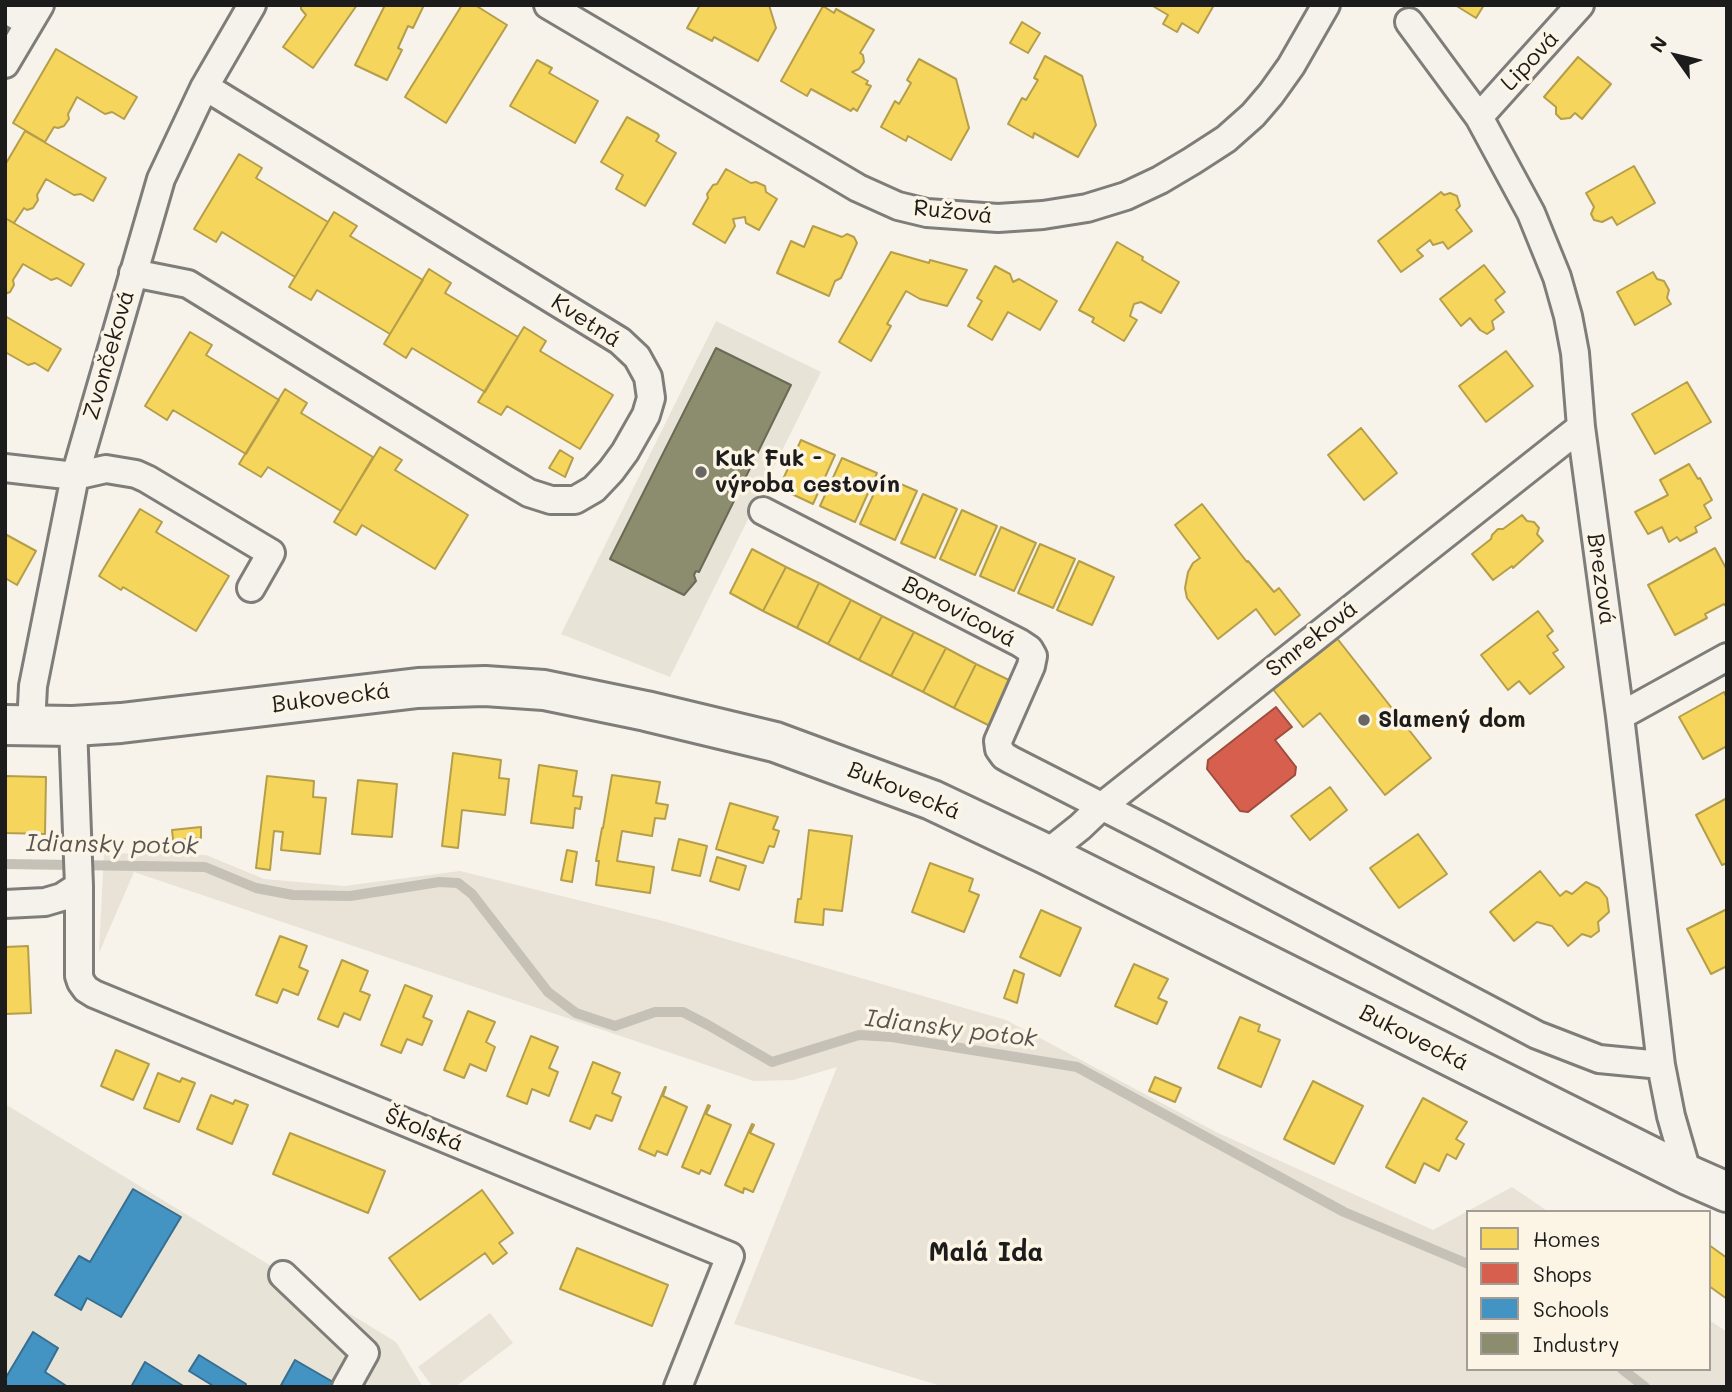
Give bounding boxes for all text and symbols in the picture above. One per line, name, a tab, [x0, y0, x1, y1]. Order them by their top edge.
north arrow	[1641, 21, 1711, 91]
street label: Lipová	[1495, 25, 1565, 97]
text: N	[1644, 31, 1673, 57]
street label: Ružová	[912, 194, 994, 230]
street label: Zvončeková	[77, 287, 141, 423]
street label: Kvetná	[546, 288, 626, 354]
place label: Kuk Fuk - výroba cestovín	[715, 445, 900, 499]
marker: Kuk Fuk - výroba cestovín	[693, 464, 709, 480]
street label: Brezová	[1581, 531, 1621, 627]
street label: Borovicová	[897, 570, 1021, 654]
street label: Smreková	[1261, 595, 1363, 683]
street label: Bukovecká	[270, 677, 392, 719]
place label: Slamený dom	[1378, 706, 1525, 734]
marker: Slamený dom	[1356, 712, 1372, 728]
street label: Bukovecká	[844, 756, 964, 826]
water label: Idiansky potok	[26, 829, 198, 861]
street label: Bukovecká	[1355, 999, 1473, 1077]
water label: Idiansky potok	[864, 1004, 1038, 1054]
street label: Školská	[381, 1102, 467, 1158]
legend	[1466, 1210, 1711, 1371]
text: Homes	[1533, 1225, 1600, 1252]
district label: Malá Ida	[928, 1237, 1044, 1269]
text: Shops	[1533, 1260, 1592, 1287]
text: Schools	[1533, 1295, 1609, 1322]
text: Industry	[1533, 1330, 1620, 1357]

